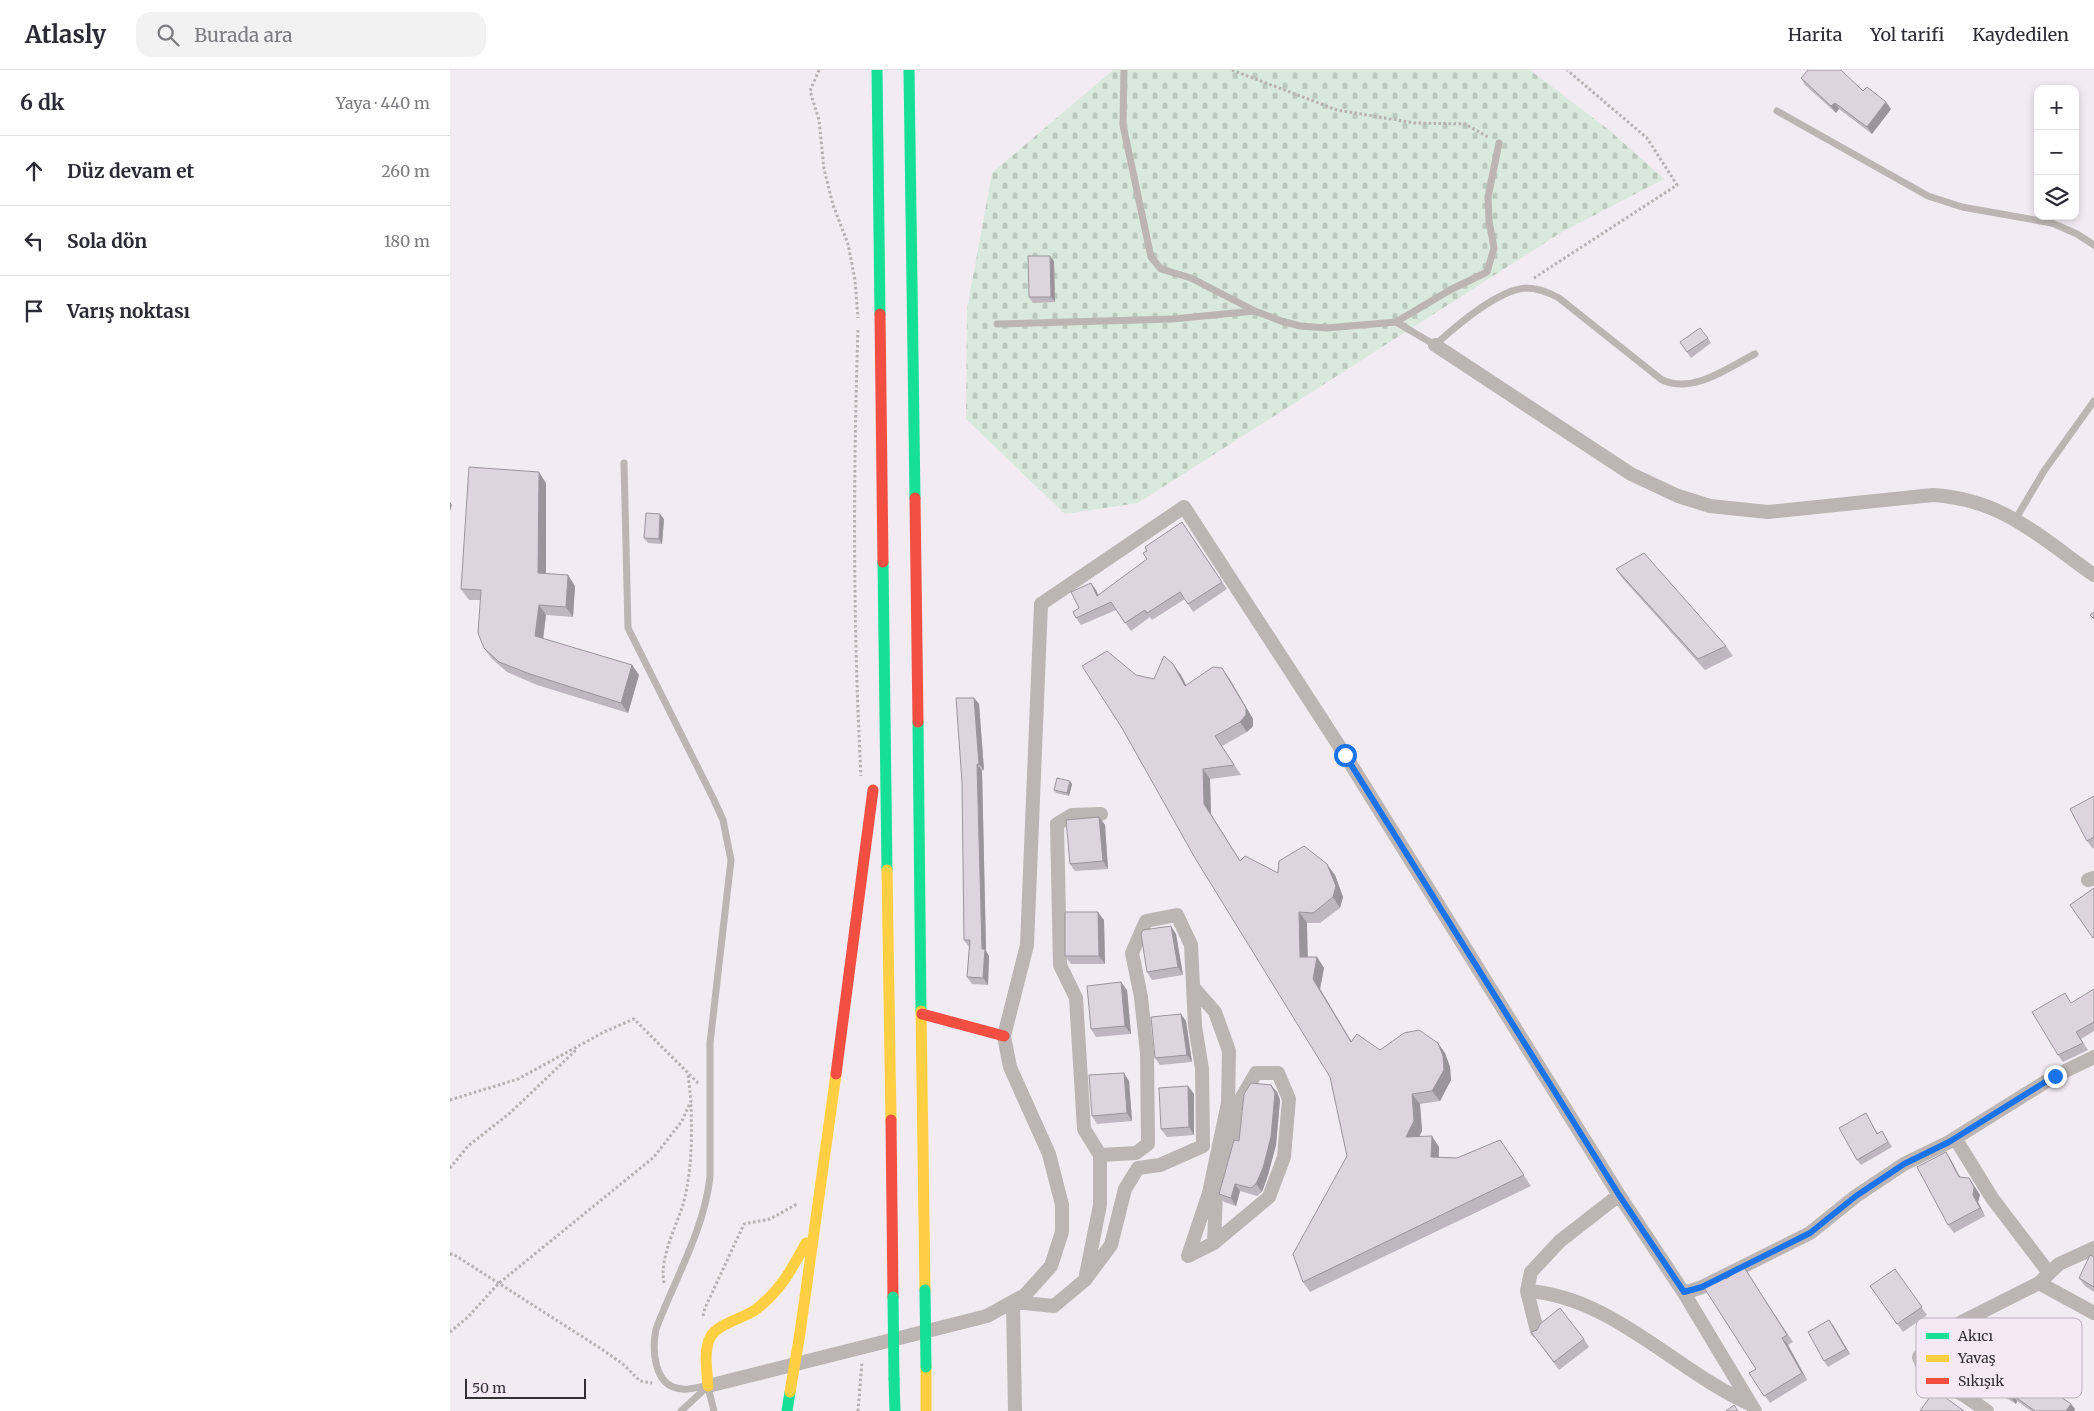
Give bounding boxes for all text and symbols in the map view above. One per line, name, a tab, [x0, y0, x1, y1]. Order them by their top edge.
search box	[136, 12, 486, 57]
text: Atlasly	[25, 19, 106, 50]
icon: search	[154, 21, 182, 49]
text: Burada ara	[194, 23, 293, 47]
text: Harita	[1788, 23, 1842, 46]
text: Yol tarifi	[1870, 23, 1944, 46]
text: Kaydedilen	[1972, 23, 2069, 46]
map controls	[2034, 85, 2079, 220]
button: +	[2034, 85, 2079, 130]
text: 6 dk	[20, 89, 64, 116]
text: Yaya · 440 m	[336, 93, 430, 113]
button: −	[2034, 130, 2079, 175]
icon: ahead	[20, 157, 48, 185]
text: Düz devam et	[67, 159, 194, 183]
text: 260 m	[381, 161, 430, 181]
button: layers	[2034, 175, 2079, 220]
icon: left	[20, 227, 48, 255]
text: Sola dön	[67, 229, 147, 253]
text: 180 m	[384, 231, 430, 251]
icon: arrive	[20, 297, 48, 325]
text: Varış noktası	[67, 299, 190, 323]
route start	[1334, 744, 1357, 767]
route end	[2044, 1065, 2067, 1088]
legend	[1916, 1318, 2082, 1398]
text: Akıcı	[1957, 1327, 1993, 1345]
text: Yavaş	[1957, 1349, 1996, 1367]
text: Sıkışık	[1958, 1372, 2004, 1390]
scale bar	[465, 1376, 586, 1399]
text: 50 m	[472, 1379, 506, 1397]

